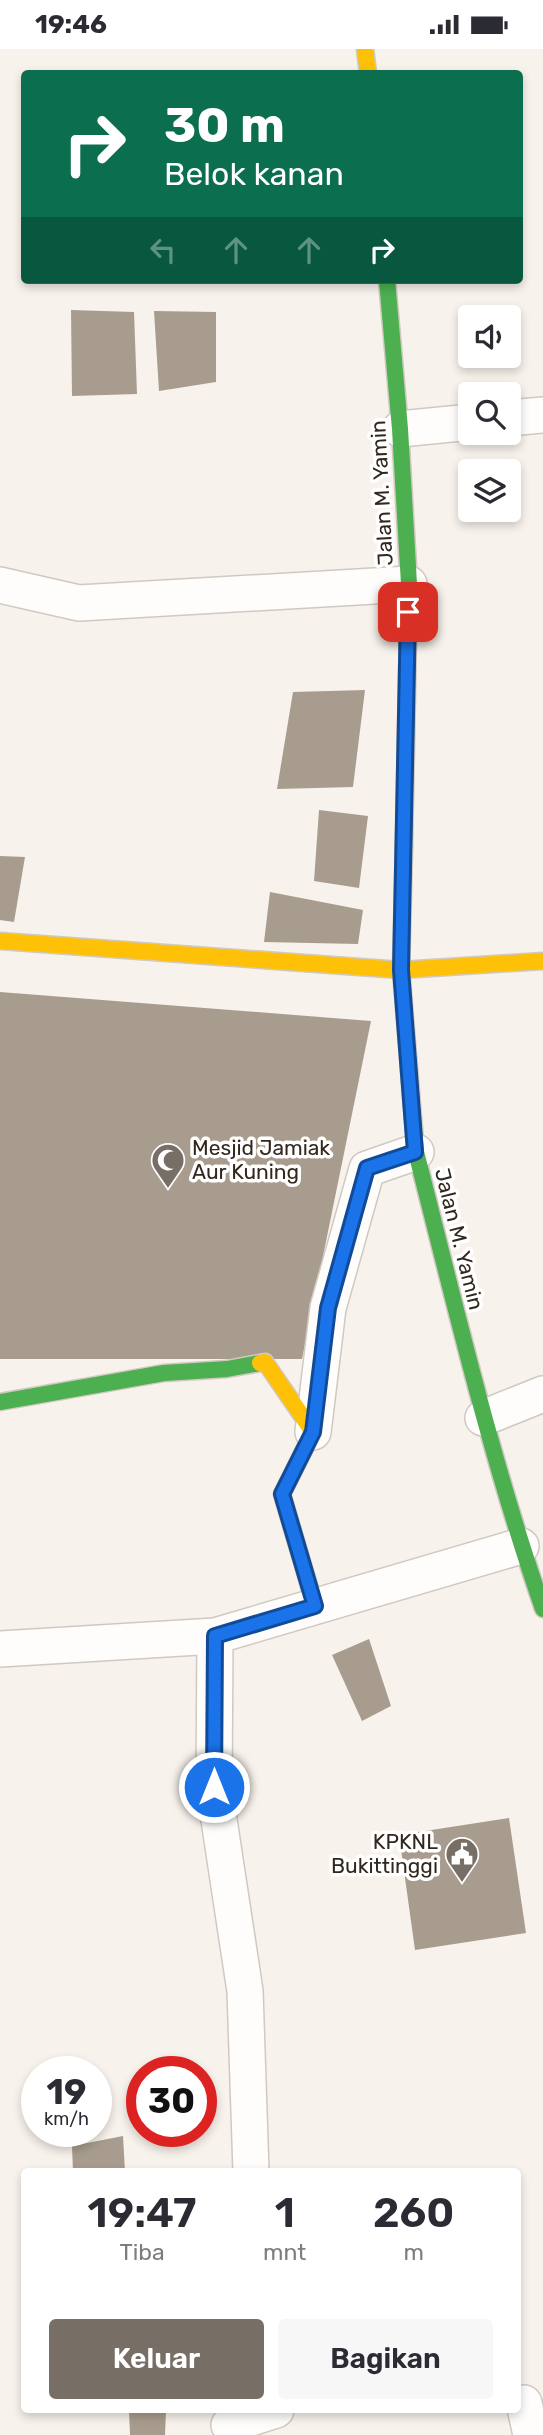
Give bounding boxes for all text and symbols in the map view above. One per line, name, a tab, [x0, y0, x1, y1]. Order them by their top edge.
text: 19:46	[35, 9, 107, 40]
text: 30 m	[164, 96, 285, 154]
icon: right	[49, 98, 140, 189]
text: Belok kanan	[164, 155, 344, 193]
icon: left	[144, 231, 182, 269]
icon: ahead	[217, 231, 255, 269]
icon: ahead	[290, 231, 328, 269]
icon: right	[363, 231, 401, 269]
map controls	[458, 305, 521, 522]
button: sound	[458, 305, 521, 368]
button: search	[458, 382, 521, 445]
street label: Jalan M. Yamin	[365, 420, 398, 566]
button: layers	[458, 459, 521, 522]
pin	[378, 582, 438, 642]
icon: arrive	[389, 593, 427, 631]
place label: Mesjid Jamiak Aur Kuning	[192, 1135, 330, 1184]
mosque icon: Mesjid Jamiak Aur Kuning	[149, 1141, 187, 1190]
street label: Jalan M. Yamin	[430, 1165, 489, 1312]
position arrow	[177, 1750, 251, 1824]
place label: KPKNL Bukittinggi	[331, 1829, 438, 1878]
public building icon: KPKNL Bukittinggi	[443, 1835, 481, 1884]
speed limit sign: 30	[126, 2056, 217, 2147]
text: 19	[47, 2071, 86, 2113]
text: km/h	[44, 2108, 89, 2130]
text: 19:47	[88, 2188, 197, 2238]
text: 1	[275, 2188, 295, 2238]
text: 260	[373, 2188, 454, 2238]
text: Tiba	[119, 2238, 165, 2266]
text: mnt	[263, 2238, 306, 2266]
text: m	[403, 2238, 424, 2266]
button: Keluar	[49, 2319, 264, 2399]
button: Bagikan	[278, 2319, 493, 2399]

